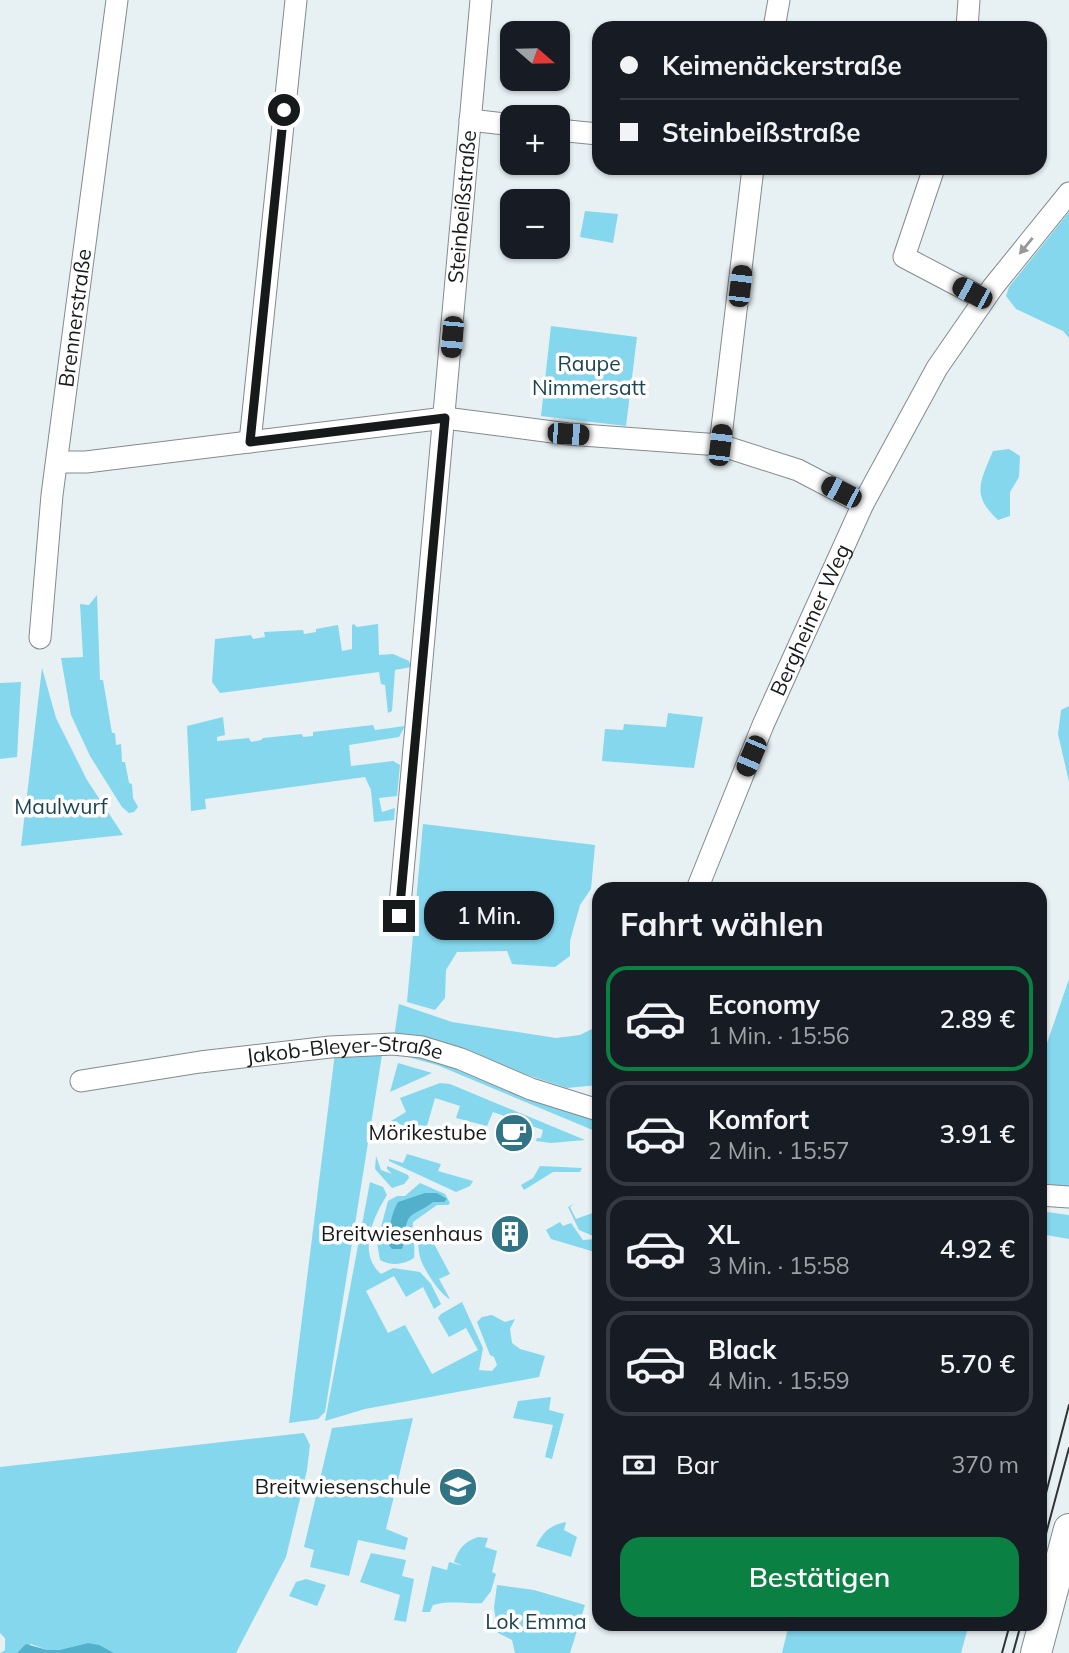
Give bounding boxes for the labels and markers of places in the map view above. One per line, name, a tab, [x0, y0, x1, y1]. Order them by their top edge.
cafe icon: Mörikestube	[493, 1112, 535, 1154]
place label: Mörikestube	[369, 1119, 487, 1145]
building icon: Breitwiesenhaus	[489, 1213, 531, 1255]
place label: Breitwiesenhaus	[321, 1220, 483, 1246]
school or university icon: Breitwiesenschule	[437, 1466, 479, 1508]
place label: Breitwiesenschule	[255, 1473, 431, 1499]

